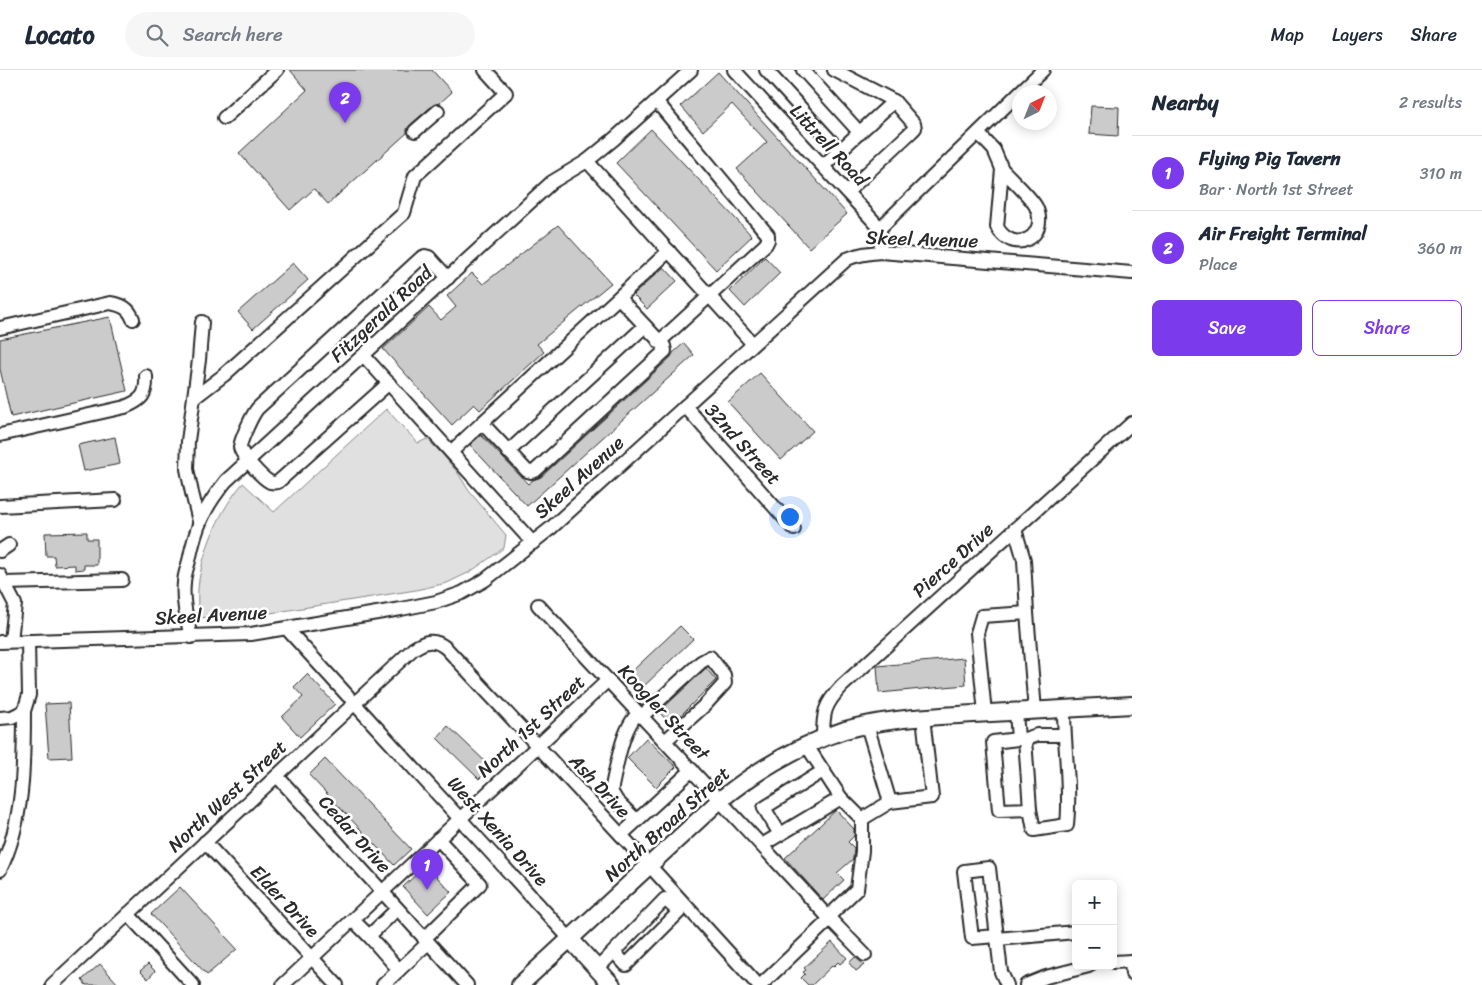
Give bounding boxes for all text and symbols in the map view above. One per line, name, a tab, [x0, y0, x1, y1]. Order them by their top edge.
search box	[125, 12, 475, 57]
text: Locato	[25, 14, 95, 56]
text: Search here	[183, 18, 283, 51]
text: Map	[1271, 19, 1304, 51]
text: Layers	[1332, 19, 1383, 51]
text: Share	[1411, 19, 1457, 51]
icon: search	[143, 21, 171, 49]
pin: 2	[329, 82, 361, 123]
text: Nearby	[1152, 84, 1218, 122]
north arrow	[1012, 85, 1057, 130]
text: 2 results	[1399, 88, 1462, 117]
street label: Littrell Road	[782, 96, 878, 196]
text: Flying Pig Tavern	[1199, 142, 1341, 175]
text: 1	[1165, 159, 1171, 188]
text: 310 m	[1420, 159, 1462, 188]
text: Bar · North 1st Street	[1199, 175, 1353, 204]
text: Air Freight Terminal	[1199, 217, 1367, 250]
street label: Skeel Avenue	[865, 221, 979, 257]
text: 2	[1163, 234, 1173, 263]
text: 360 m	[1418, 234, 1462, 263]
text: Place	[1199, 250, 1238, 279]
street label: Fitzgerald Road	[322, 256, 442, 371]
button: Save	[1152, 300, 1302, 356]
button: Share	[1312, 300, 1462, 356]
street label: 32nd Street	[697, 395, 789, 493]
street label: Skeel Avenue	[526, 427, 632, 527]
your location	[777, 504, 803, 530]
street label: Pierce Drive	[904, 514, 1002, 606]
street label: Skeel Avenue	[154, 596, 268, 634]
street label: Koogler Street	[610, 656, 719, 769]
street label: North 1st Street	[469, 666, 593, 786]
street label: North West Street	[159, 731, 295, 861]
street label: Ash Drive	[560, 745, 639, 826]
street label: North Broad Street	[596, 758, 738, 890]
street label: West Xenia Drive	[439, 768, 557, 894]
street label: Cedar Drive	[310, 787, 400, 881]
pin: 1	[411, 849, 443, 890]
street label: Elder Drive	[242, 857, 328, 945]
map controls	[1072, 880, 1117, 970]
button: +	[1072, 880, 1117, 925]
button: −	[1072, 925, 1117, 970]

